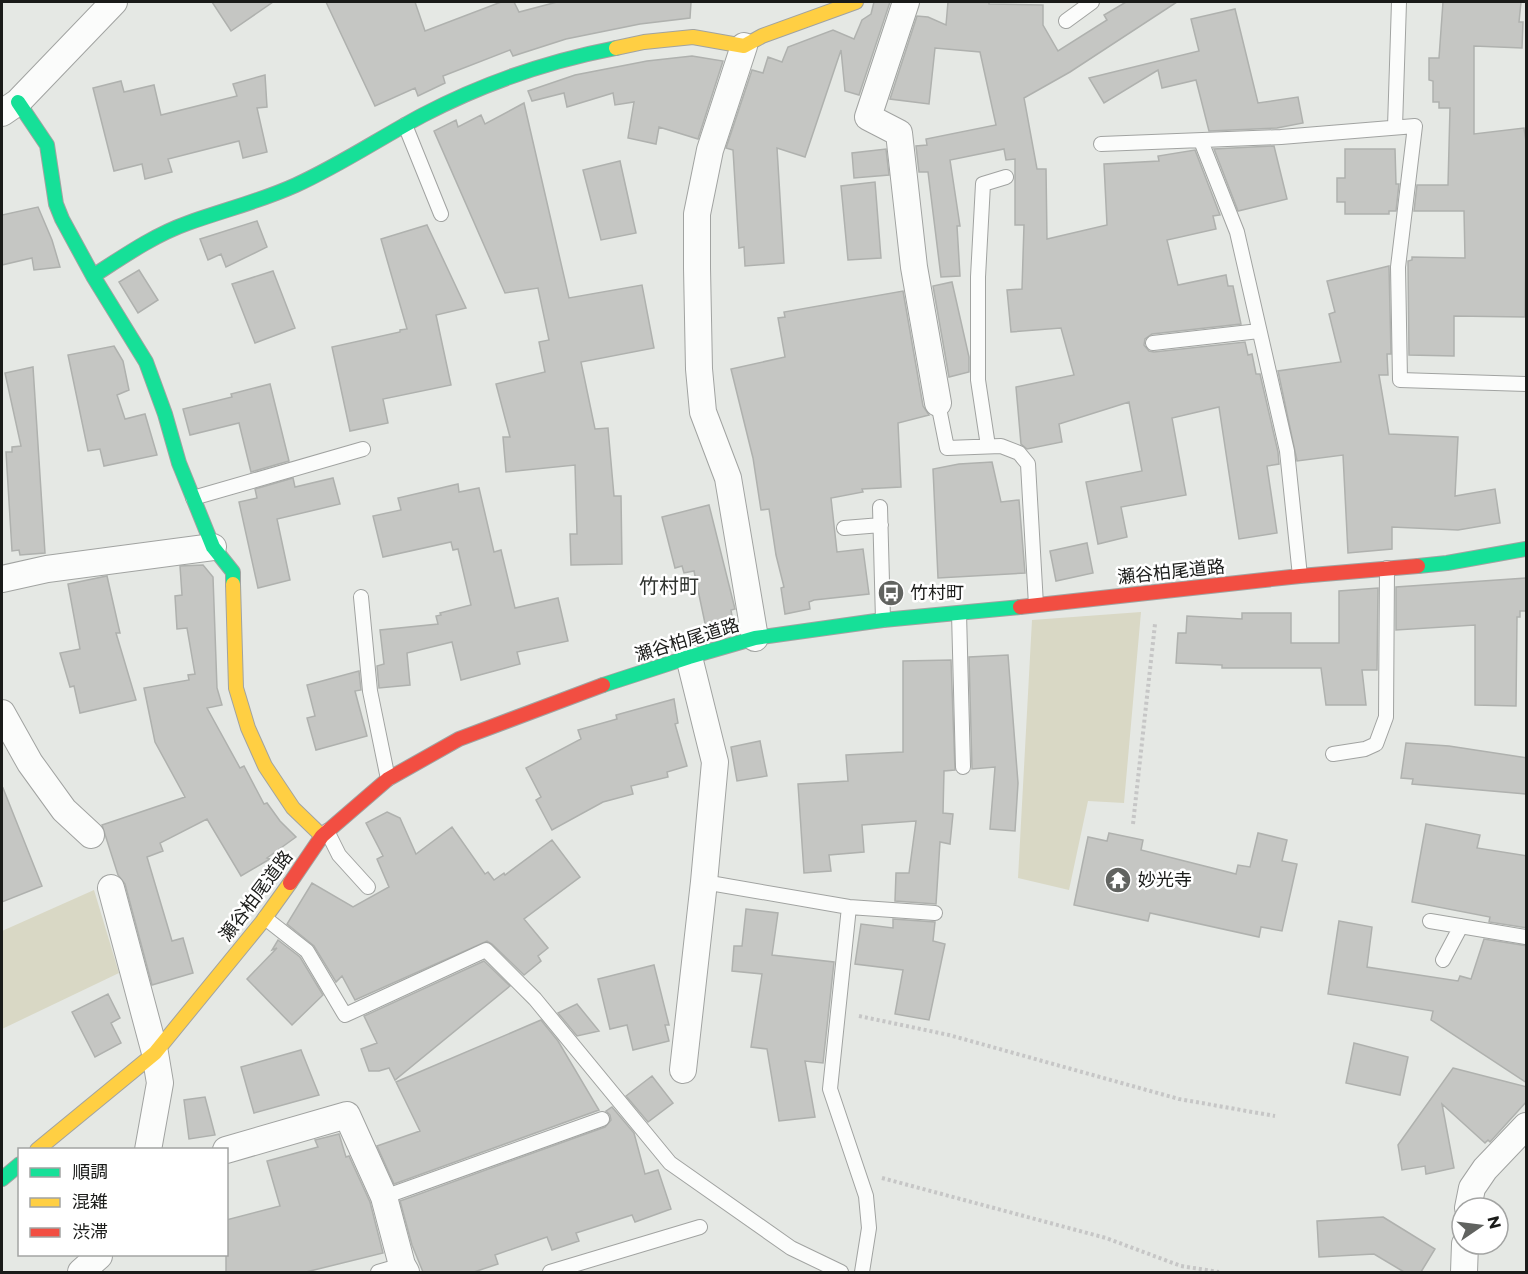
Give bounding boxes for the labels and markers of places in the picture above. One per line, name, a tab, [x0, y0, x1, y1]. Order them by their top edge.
bus stop icon: 竹村町	[876, 578, 906, 608]
place label: 竹村町	[910, 582, 964, 604]
temple icon: 妙光寺	[1103, 865, 1133, 895]
place label: 妙光寺	[1138, 869, 1192, 891]

